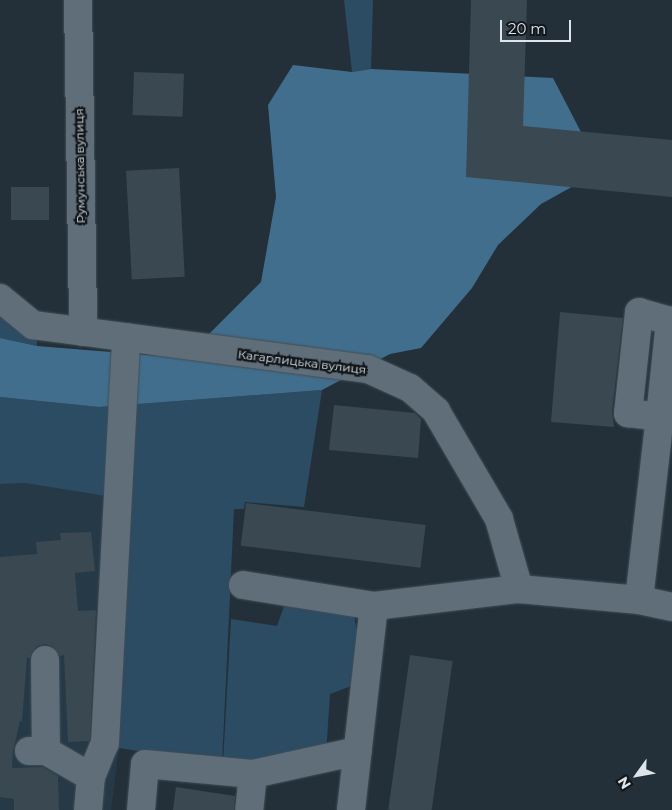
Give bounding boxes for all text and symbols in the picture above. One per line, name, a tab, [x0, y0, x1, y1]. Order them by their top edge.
scale bar	[502, 10, 573, 42]
text: 20 m	[508, 19, 546, 38]
street label: Румунська вулиця	[72, 108, 88, 224]
street label: Кагарлицька вулиця	[237, 347, 367, 377]
north arrow	[612, 750, 662, 800]
text: N	[614, 773, 635, 793]

